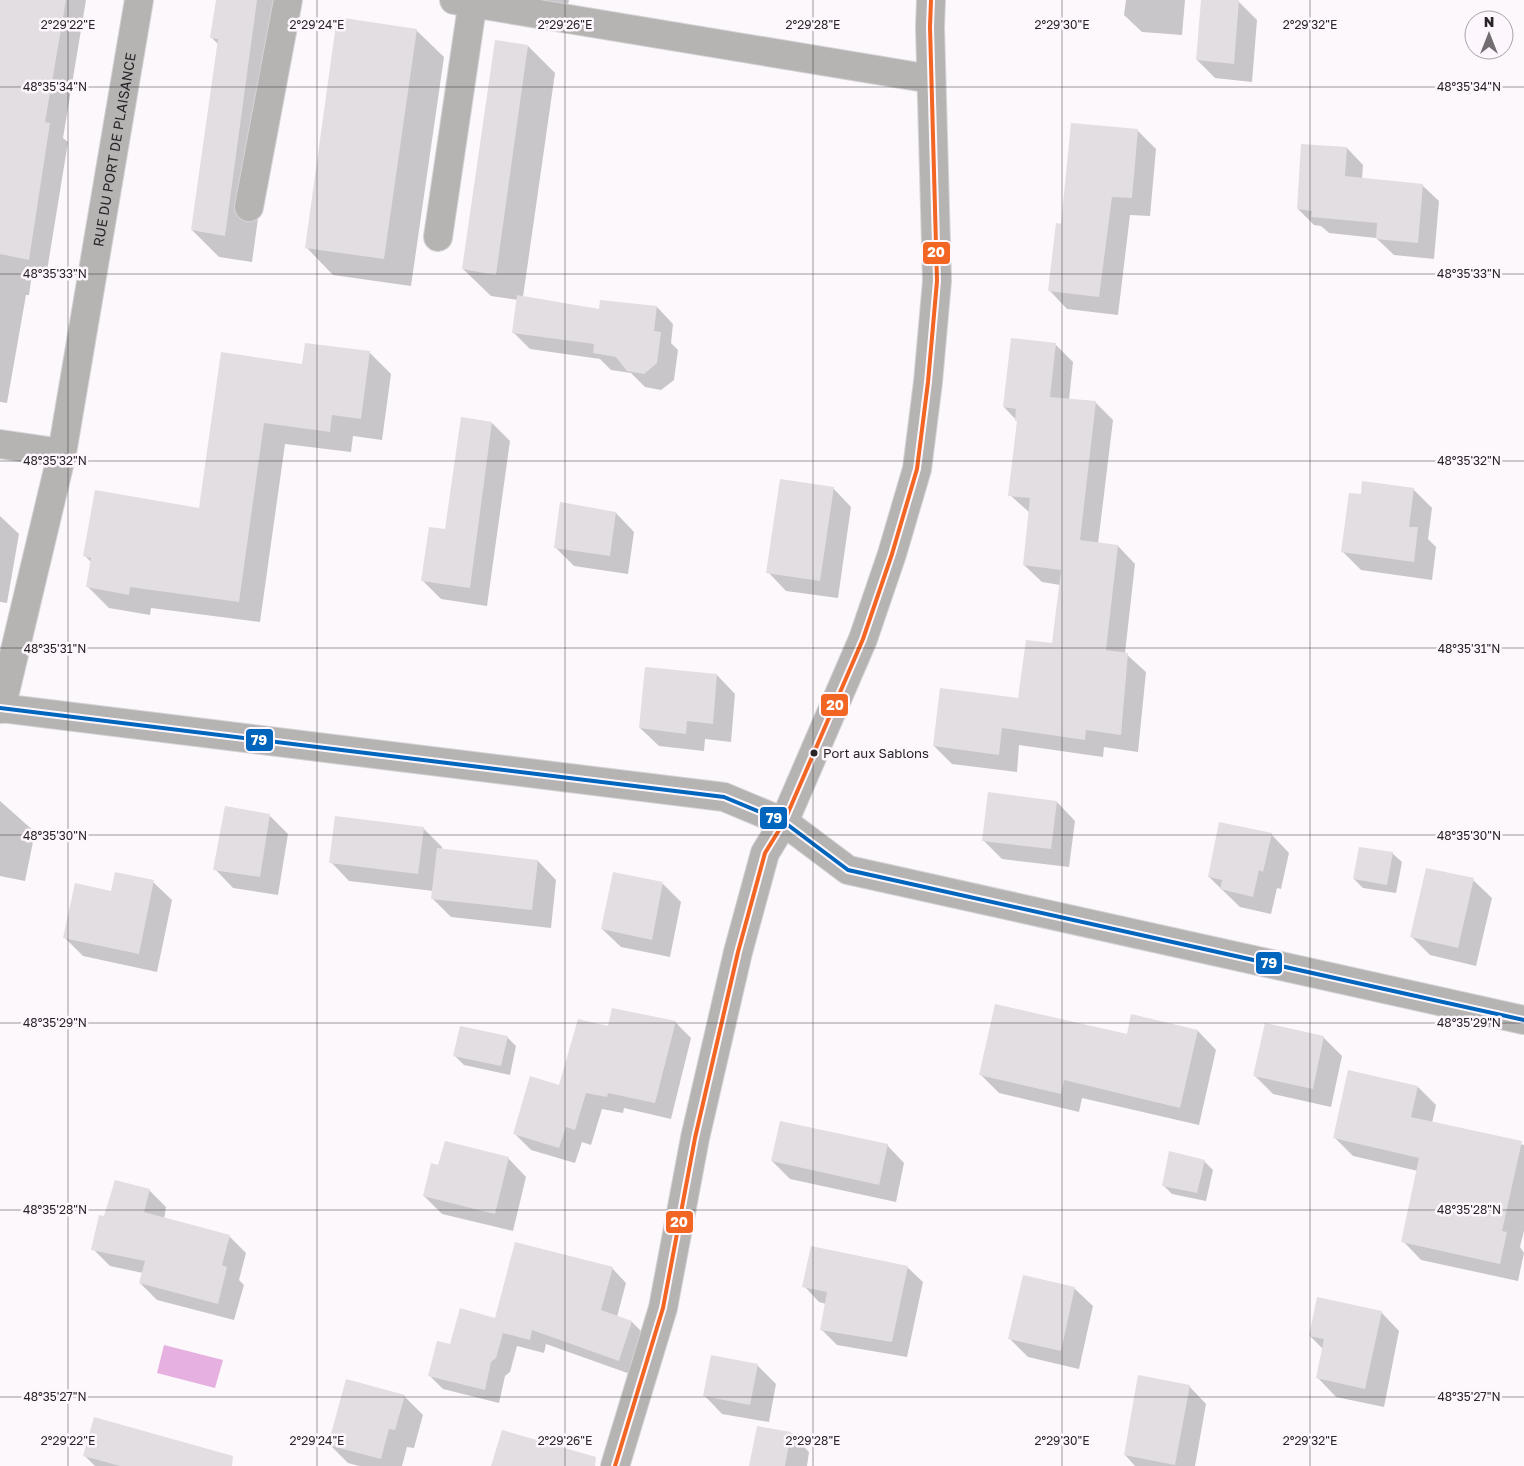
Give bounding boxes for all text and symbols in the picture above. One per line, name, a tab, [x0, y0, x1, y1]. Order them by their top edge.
north arrow	[1464, 10, 1514, 60]
text: N	[1484, 13, 1494, 30]
text: 2°29'22"E	[41, 17, 95, 32]
text: 2°29'24"E	[290, 17, 344, 32]
text: 2°29'26"E	[538, 17, 592, 32]
text: 2°29'28"E	[786, 17, 840, 32]
text: 2°29'30"E	[1035, 17, 1089, 32]
text: 2°29'32"E	[1283, 17, 1337, 32]
street label: RUE DU PORT DE PLAISANCE	[89, 51, 138, 248]
text: 48°35'34"N	[23, 79, 87, 94]
text: 48°35'34"N	[1437, 79, 1501, 94]
line badge: 20	[922, 241, 951, 265]
text: 20	[927, 243, 945, 260]
text: 48°35'33"N	[23, 266, 87, 281]
text: 48°35'33"N	[1437, 266, 1501, 281]
text: 48°35'32"N	[23, 453, 87, 468]
text: 48°35'32"N	[1437, 453, 1501, 468]
text: 48°35'31"N	[24, 641, 86, 656]
text: 48°35'31"N	[1438, 641, 1500, 656]
line badge: 20	[820, 693, 849, 717]
text: 20	[826, 696, 844, 713]
line badge: 79	[245, 728, 274, 752]
text: 79	[251, 731, 267, 748]
place label: Port aux Sablons	[823, 745, 929, 761]
marker: Port aux Sablons	[809, 748, 819, 758]
line badge: 79	[759, 806, 788, 830]
text: 79	[766, 809, 782, 826]
text: 48°35'30"N	[23, 828, 87, 843]
text: 48°35'30"N	[1437, 828, 1501, 843]
line badge: 79	[1255, 951, 1283, 975]
text: 79	[1261, 954, 1277, 971]
text: 48°35'29"N	[23, 1015, 87, 1030]
text: 48°35'29"N	[1437, 1015, 1501, 1030]
text: 48°35'28"N	[23, 1202, 87, 1217]
text: 48°35'28"N	[1437, 1202, 1501, 1217]
line badge: 20	[665, 1210, 694, 1234]
text: 20	[670, 1213, 688, 1230]
text: 48°35'27"N	[23, 1389, 87, 1404]
text: 48°35'27"N	[1437, 1389, 1501, 1404]
text: 2°29'22"E	[41, 1433, 95, 1448]
text: 2°29'24"E	[290, 1433, 344, 1448]
text: 2°29'26"E	[538, 1433, 592, 1448]
text: 2°29'28"E	[786, 1433, 840, 1448]
text: 2°29'30"E	[1035, 1433, 1089, 1448]
text: 2°29'32"E	[1283, 1433, 1337, 1448]

